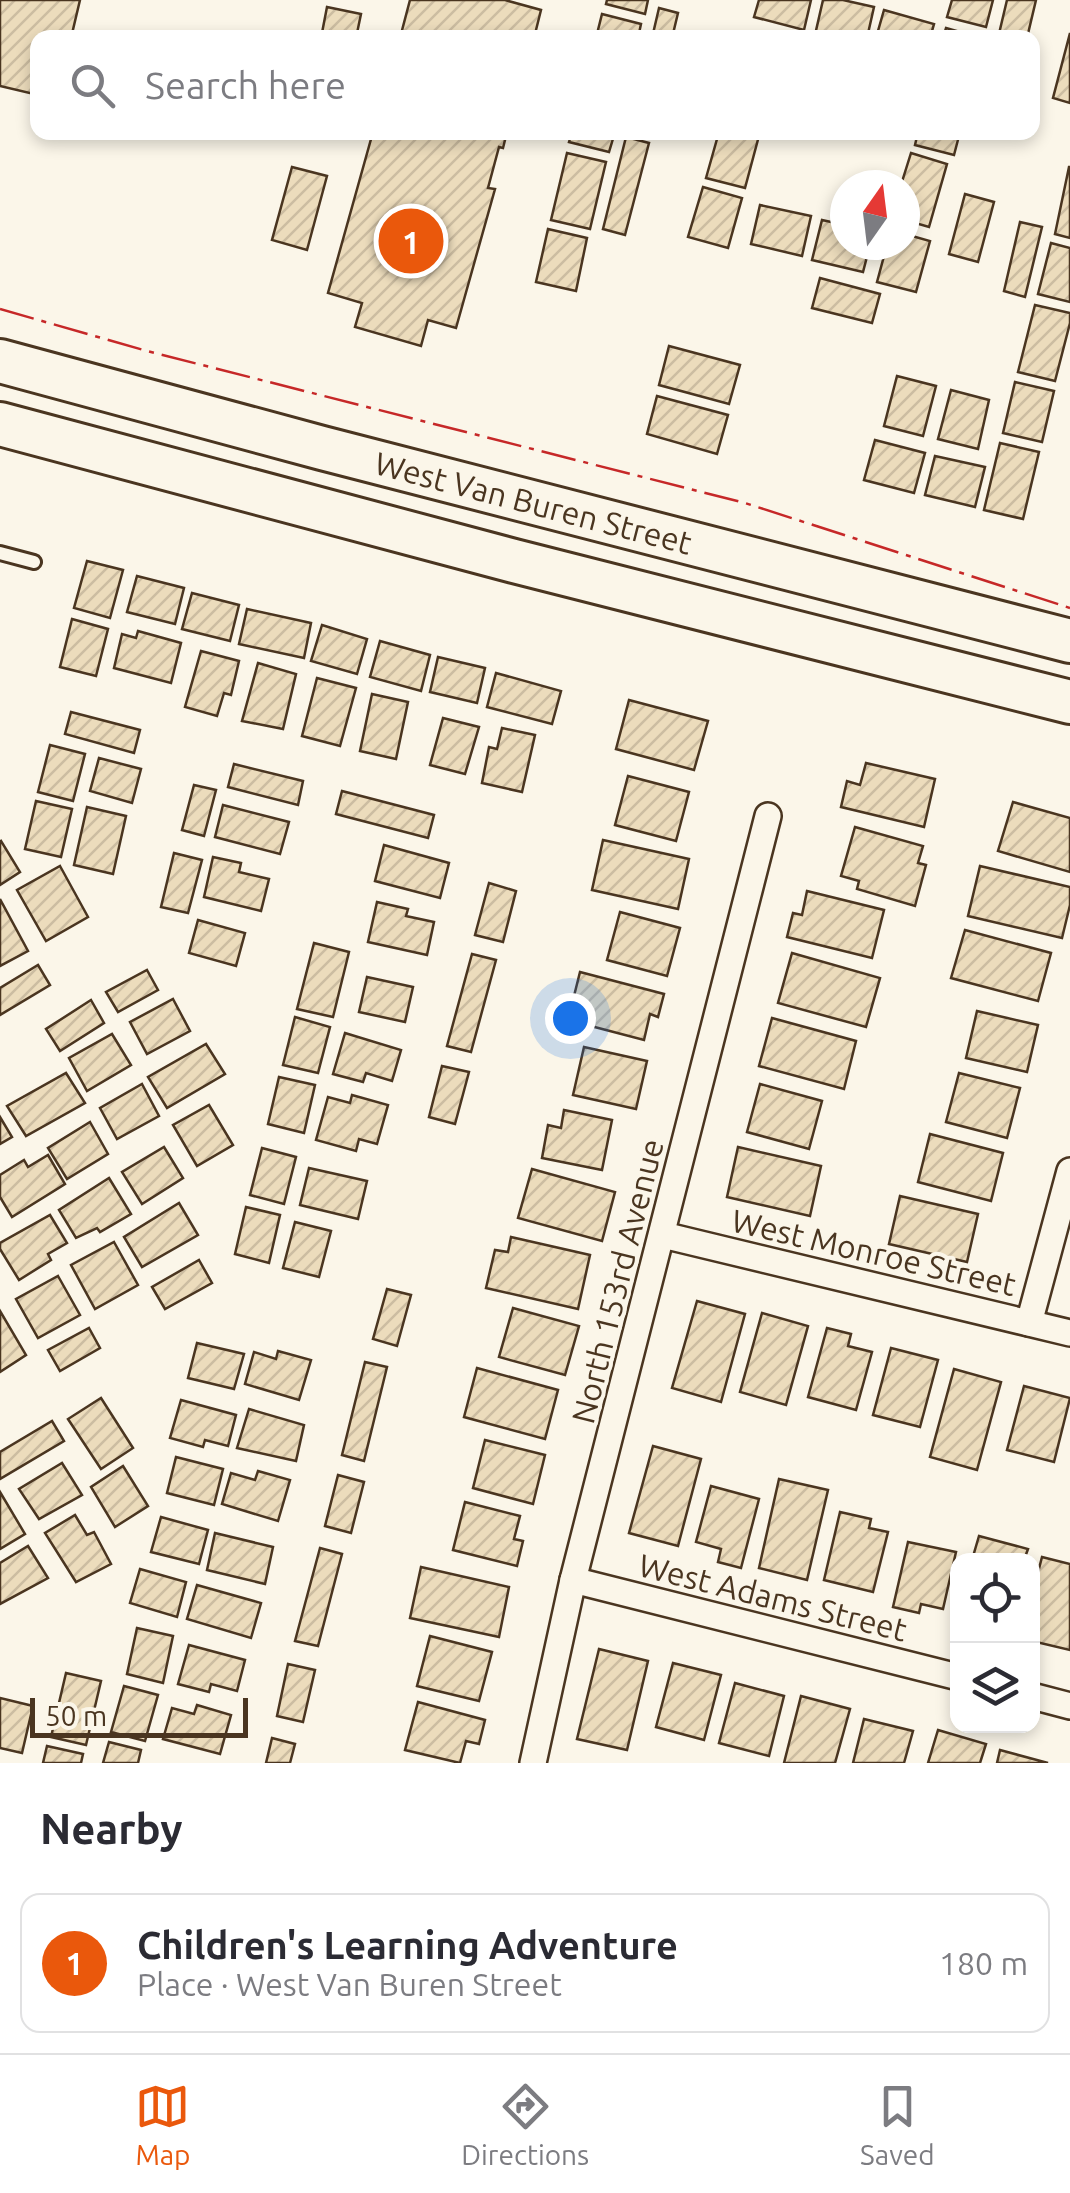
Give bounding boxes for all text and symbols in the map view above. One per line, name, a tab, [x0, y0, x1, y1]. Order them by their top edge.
search box	[30, 30, 1040, 140]
icon: search	[65, 58, 120, 113]
text: Search here	[145, 64, 346, 106]
north arrow	[830, 170, 920, 260]
pin: 1	[378, 204, 444, 278]
street label: West Van Buren Street	[371, 444, 696, 561]
your location	[545, 993, 596, 1044]
street label: North 153rd Avenue	[564, 1135, 670, 1427]
street label: West Monroe Street	[728, 1202, 1020, 1302]
street label: West Adams Street	[635, 1546, 911, 1648]
map controls	[950, 1553, 1040, 1733]
button: locate	[950, 1553, 1040, 1643]
button: layers	[950, 1643, 1040, 1733]
scale bar	[30, 1693, 248, 1738]
text: 50 m	[45, 1700, 107, 1731]
text: Nearby	[40, 1805, 183, 1852]
text: Children's Learning Adventure	[137, 1924, 678, 1966]
text: 1	[65, 1945, 84, 1981]
text: 180 m	[939, 1945, 1028, 1981]
text: Place · West Van Buren Street	[137, 1966, 562, 2002]
tab: Map	[135, 2079, 191, 2170]
tab: Directions	[461, 2079, 589, 2170]
tab: Saved	[860, 2079, 935, 2170]

